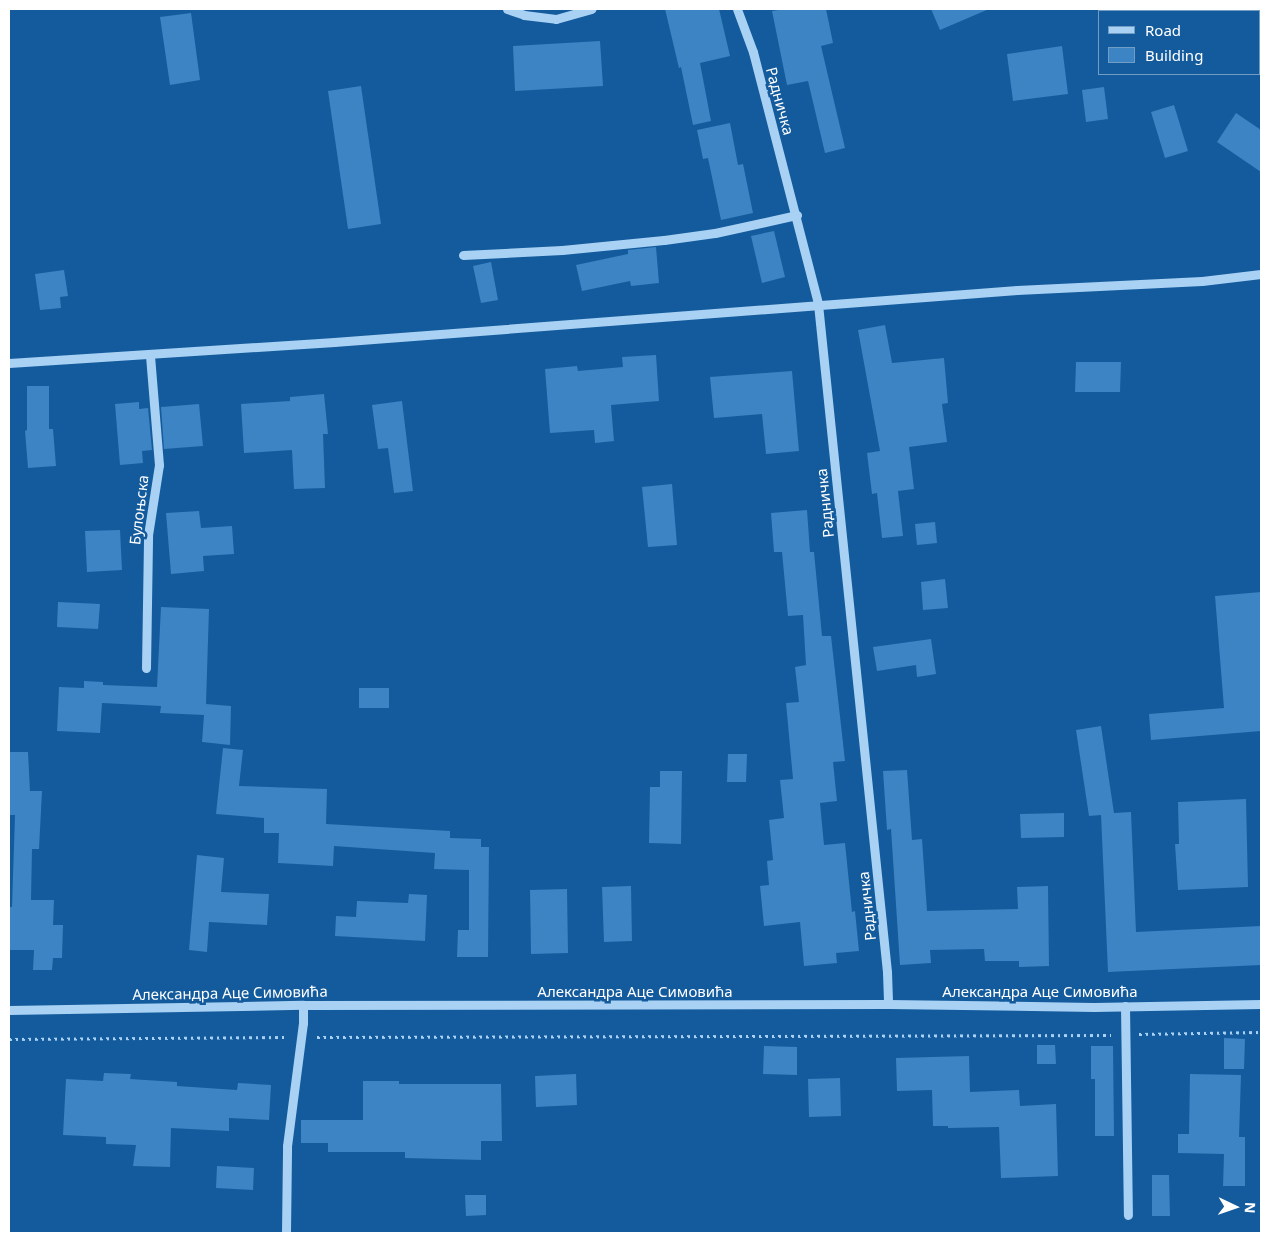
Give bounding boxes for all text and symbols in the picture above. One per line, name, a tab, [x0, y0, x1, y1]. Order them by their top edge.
legend	[1098, 10, 1260, 75]
text: Road	[1145, 20, 1181, 40]
text: Building	[1145, 45, 1203, 65]
street label: Радничка	[762, 65, 798, 137]
street label: Радничка	[812, 467, 838, 539]
street label: Булоњска	[126, 474, 152, 546]
street label: Радничка	[854, 870, 880, 942]
street label: Александра Аце Симовића	[132, 982, 328, 1004]
street label: Александра Аце Симовића	[537, 983, 733, 1001]
street label: Александра Аце Симовића	[942, 983, 1138, 1001]
north arrow	[1210, 1182, 1260, 1232]
text: N	[1241, 1202, 1260, 1214]

